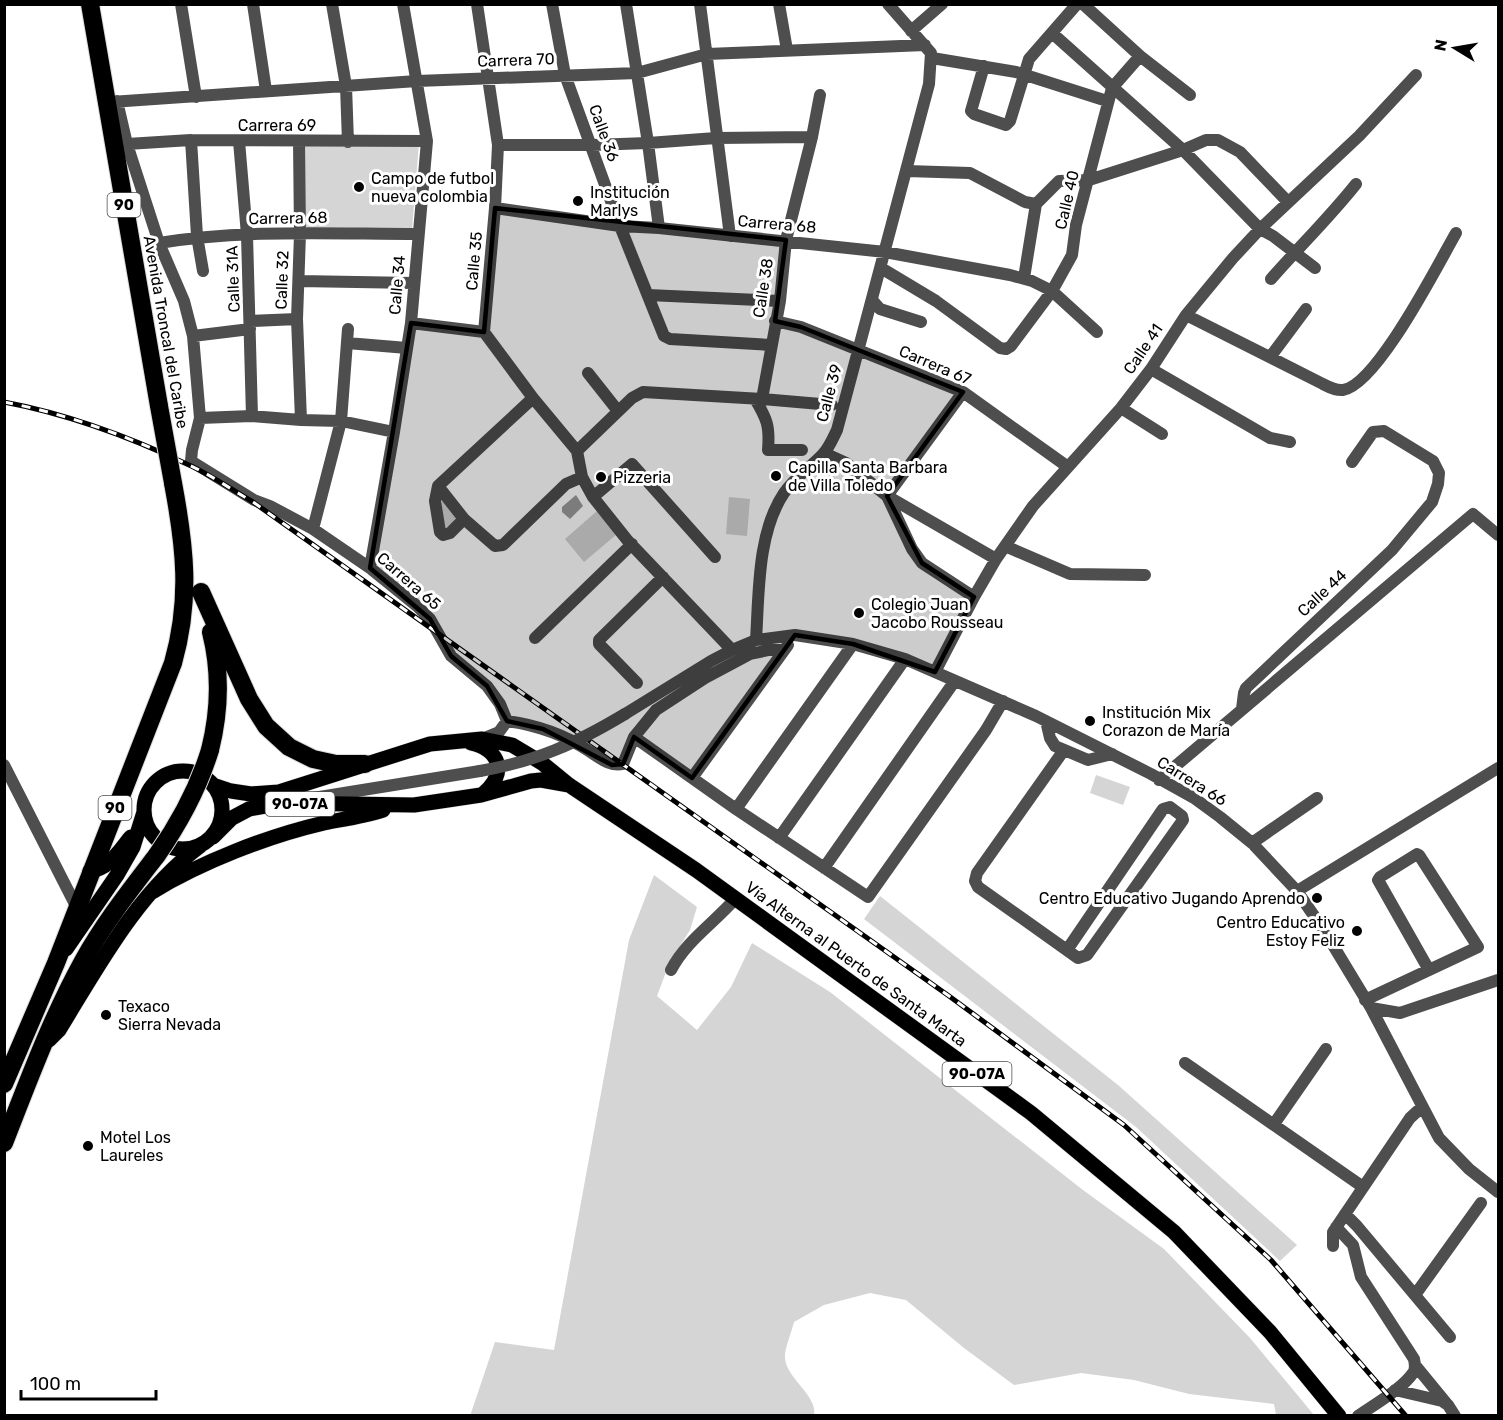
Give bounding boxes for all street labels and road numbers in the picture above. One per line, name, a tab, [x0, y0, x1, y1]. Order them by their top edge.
street label: Carrera 70	[477, 49, 555, 71]
street label: Calle 36	[585, 102, 623, 164]
street label: Carrera 69	[238, 116, 316, 135]
street label: Calle 40	[1051, 169, 1083, 231]
road number: 90	[108, 193, 140, 217]
street label: Carrera 68	[248, 208, 328, 228]
street label: Carrera 68	[737, 211, 817, 237]
street label: Calle 35	[462, 231, 486, 291]
street label: Avenida Troncal del Caribe	[140, 234, 192, 430]
street label: Calle 31A	[222, 245, 244, 313]
street label: Calle 32	[271, 250, 293, 310]
street label: Calle 34	[385, 254, 409, 316]
street label: Calle 38	[749, 257, 777, 319]
street label: Calle 41	[1119, 320, 1167, 378]
street label: Carrera 67	[896, 341, 974, 389]
street label: Calle 39	[812, 362, 846, 424]
street label: Carrera 65	[373, 548, 445, 614]
street label: Calle 44	[1294, 566, 1350, 620]
street label: Carrera 66	[1154, 752, 1231, 810]
road number: 90-07A	[266, 792, 334, 816]
road number: 90	[98, 796, 132, 820]
street label: Vía Alterna al Puerto de Santa Marta	[742, 877, 970, 1051]
road number: 90-07A	[942, 1062, 1012, 1086]

